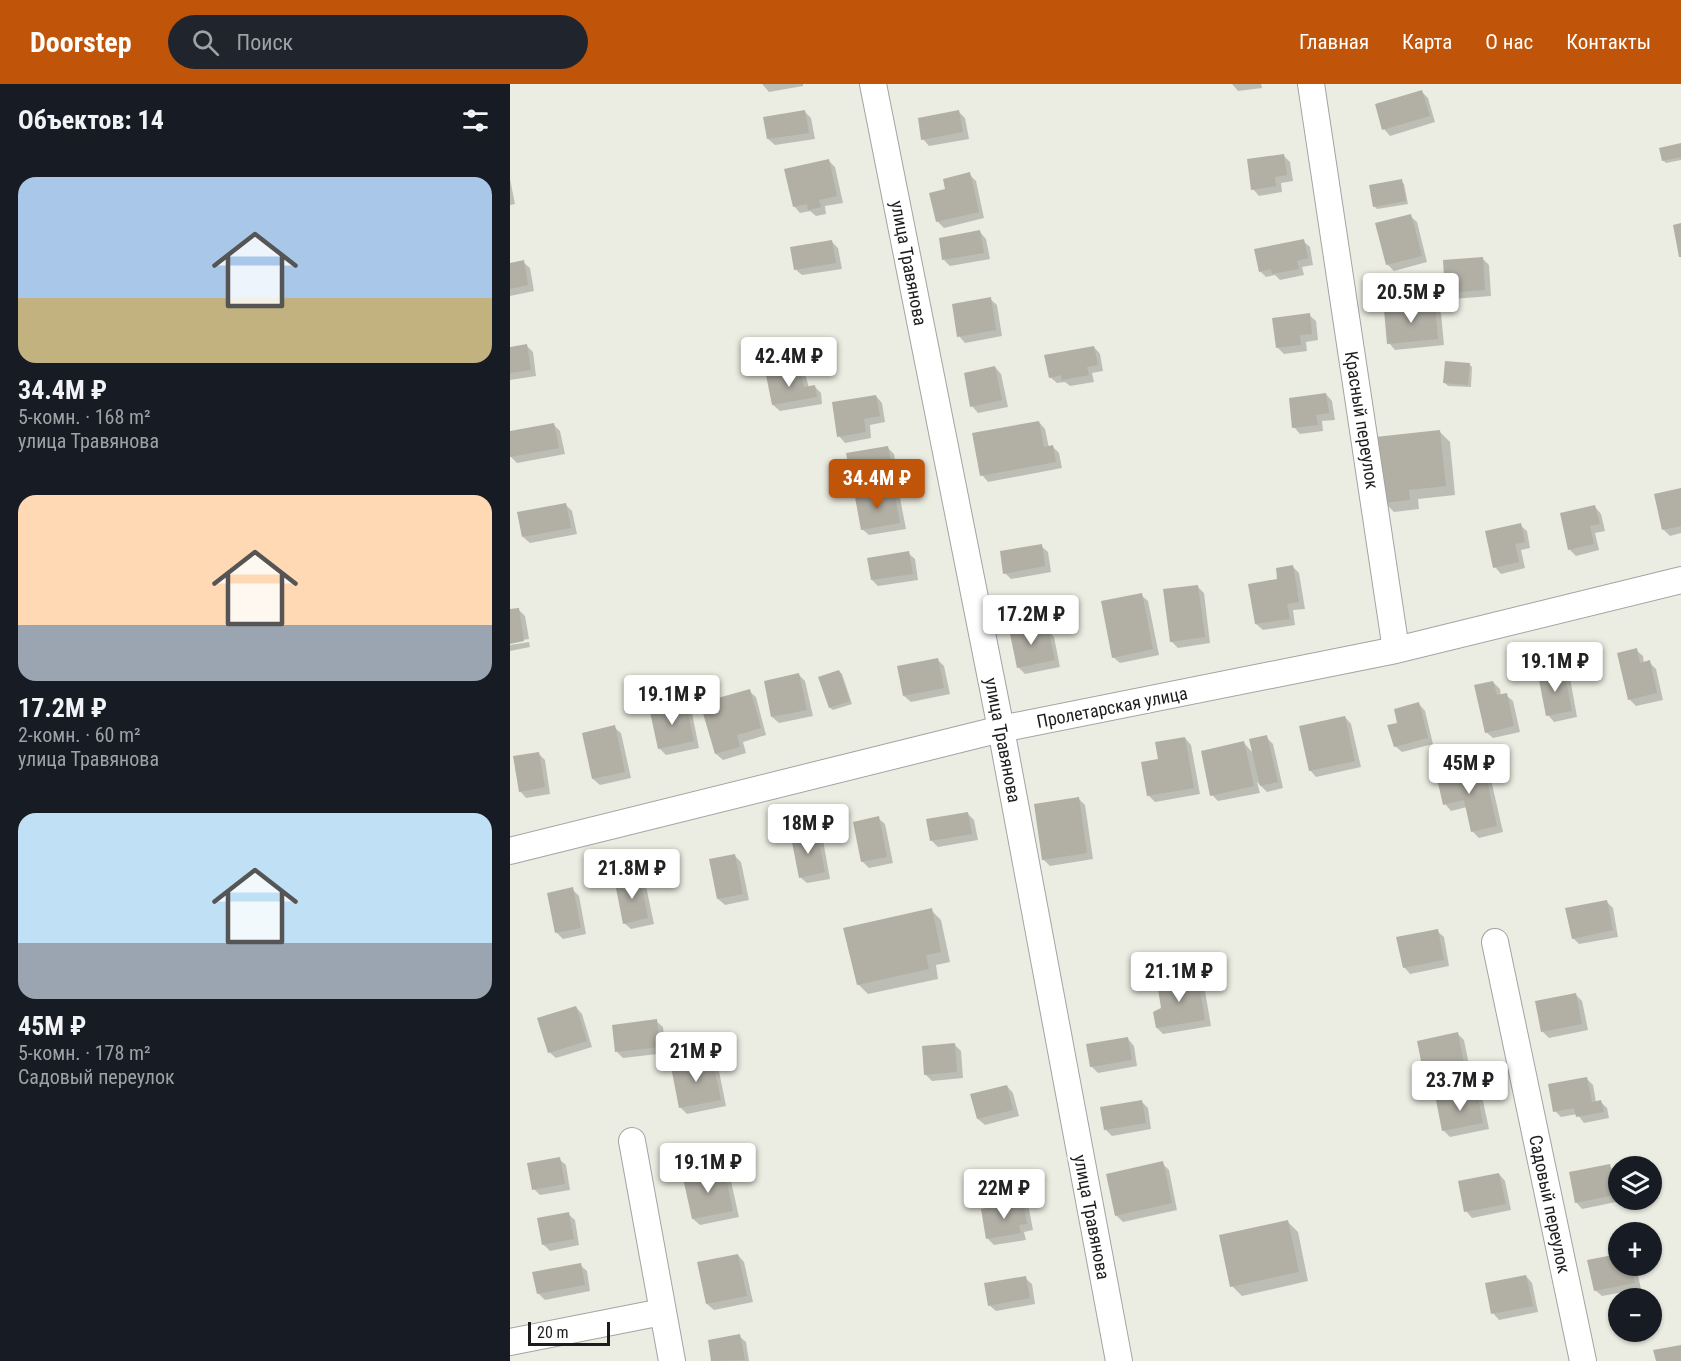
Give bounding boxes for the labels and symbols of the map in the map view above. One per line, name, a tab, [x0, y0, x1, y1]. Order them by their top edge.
street label: улица Травянова	[887, 199, 931, 327]
pin: 20.5M ₽	[1356, 273, 1466, 324]
pin: 42.4M ₽	[734, 337, 844, 388]
street label: Красный переулок	[1341, 350, 1383, 491]
pin: 34.4M ₽	[822, 459, 932, 510]
pin: 17.2M ₽	[976, 595, 1086, 646]
pin: 19.1M ₽	[1500, 642, 1610, 693]
pin: 19.1M ₽	[617, 675, 727, 726]
street label: улица Травянова	[981, 676, 1025, 804]
street label: Пролетарская улица	[1035, 682, 1189, 732]
pin: 45M ₽	[1427, 744, 1511, 795]
pin: 18M ₽	[766, 804, 850, 855]
pin: 21.8M ₽	[577, 849, 687, 900]
pin: 21.1M ₽	[1124, 952, 1234, 1003]
pin: 21M ₽	[654, 1032, 738, 1083]
pin: 23.7M ₽	[1405, 1061, 1515, 1112]
street label: Садовый переулок	[1525, 1133, 1575, 1275]
pin: 19.1M ₽	[653, 1143, 763, 1194]
street label: улица Травянова	[1070, 1153, 1114, 1281]
pin: 22M ₽	[962, 1169, 1046, 1220]
scale bar	[528, 1319, 610, 1346]

